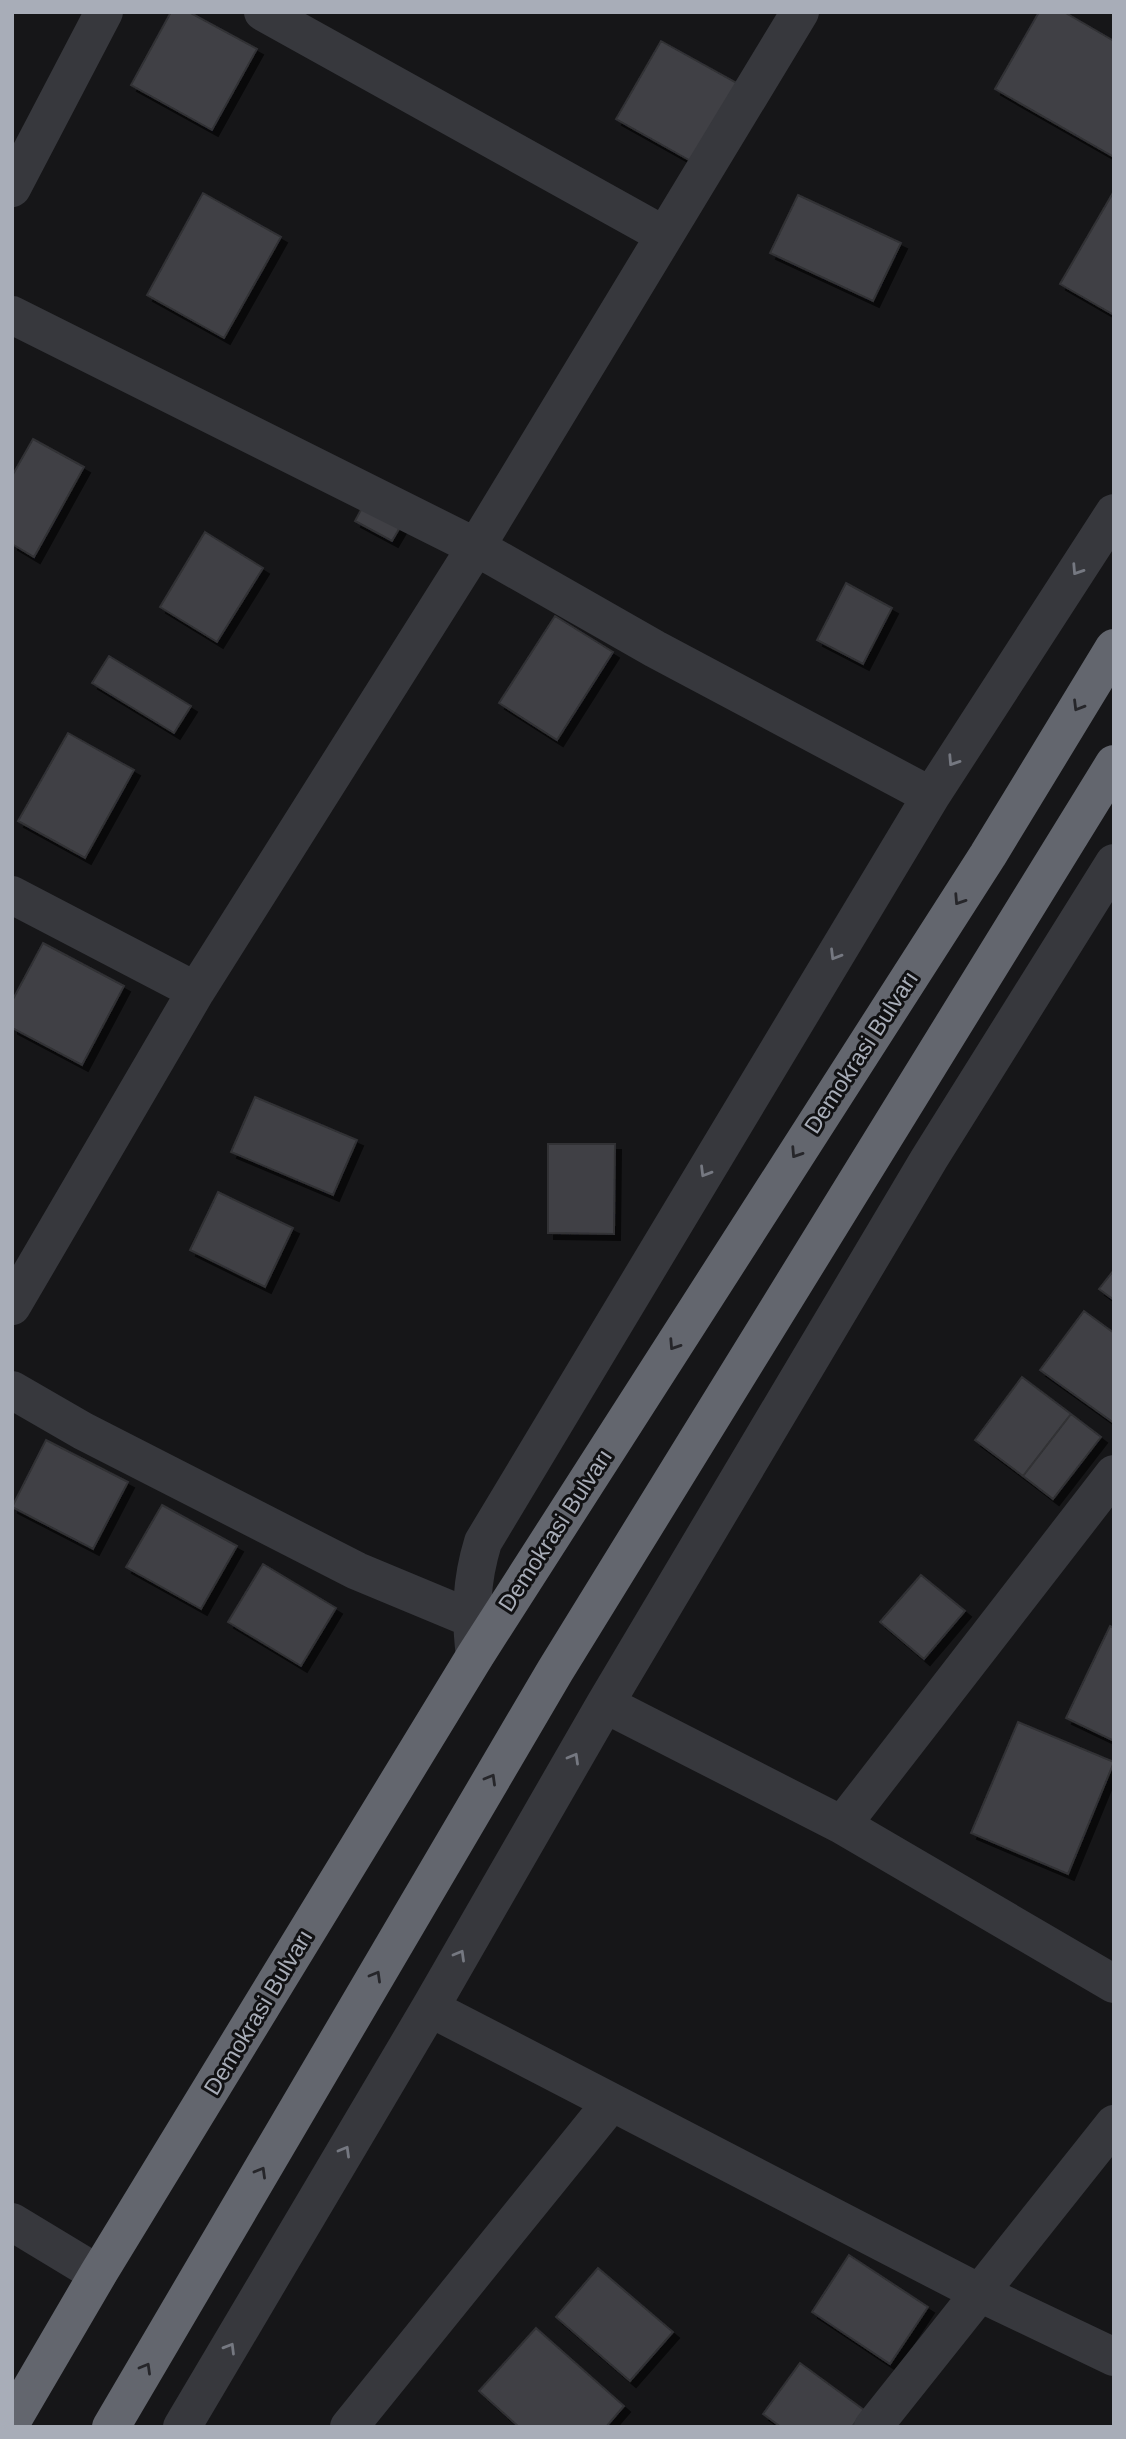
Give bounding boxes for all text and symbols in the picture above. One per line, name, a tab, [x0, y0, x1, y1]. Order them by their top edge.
one-way arrow	[1072, 562, 1085, 575]
one-way arrow	[1074, 699, 1087, 712]
one-way arrow	[949, 753, 962, 766]
one-way arrow	[954, 892, 967, 905]
one-way arrow	[830, 948, 843, 961]
street label: Demokrasi Bulvarı	[799, 966, 923, 1138]
one-way arrow	[792, 1146, 805, 1159]
one-way arrow	[701, 1164, 714, 1177]
one-way arrow	[669, 1337, 682, 1350]
street label: Demokrasi Bulvarı	[493, 1444, 617, 1616]
one-way arrow	[565, 1752, 578, 1765]
one-way arrow	[483, 1774, 496, 1787]
street label: Demokrasi Bulvarı	[198, 1925, 318, 2099]
one-way arrow	[452, 1950, 465, 1962]
one-way arrow	[368, 1970, 381, 1983]
one-way arrow	[337, 2146, 350, 2159]
one-way arrow	[253, 2166, 266, 2179]
one-way arrow	[222, 2342, 235, 2355]
one-way arrow	[138, 2362, 151, 2375]

